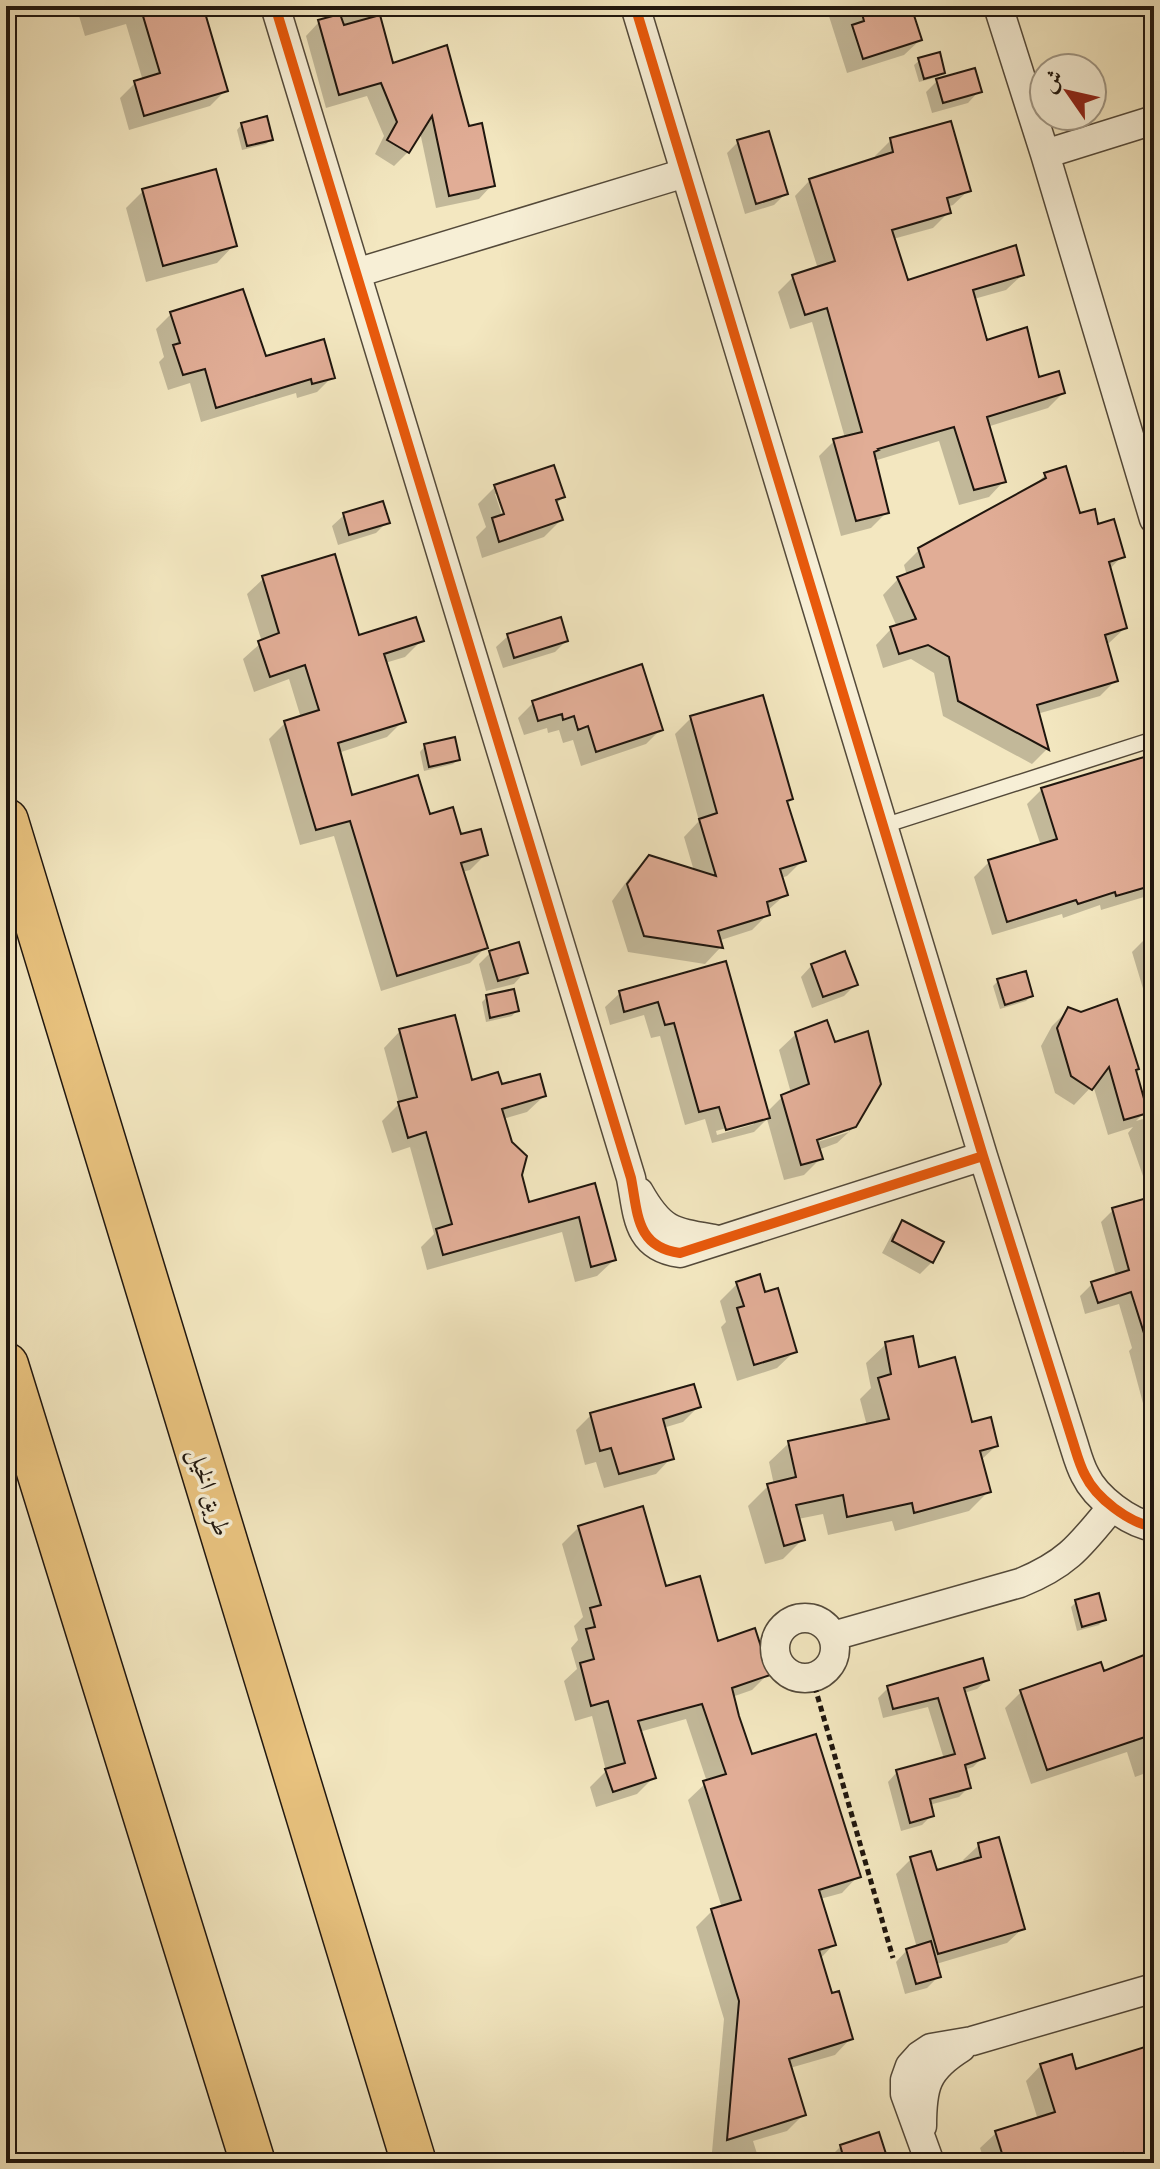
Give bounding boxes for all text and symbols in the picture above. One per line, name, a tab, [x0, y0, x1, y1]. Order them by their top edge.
north arrow	[1028, 52, 1108, 132]
text: ش	[1035, 64, 1069, 98]
street label: طريق الخيل	[180, 1444, 238, 1540]

